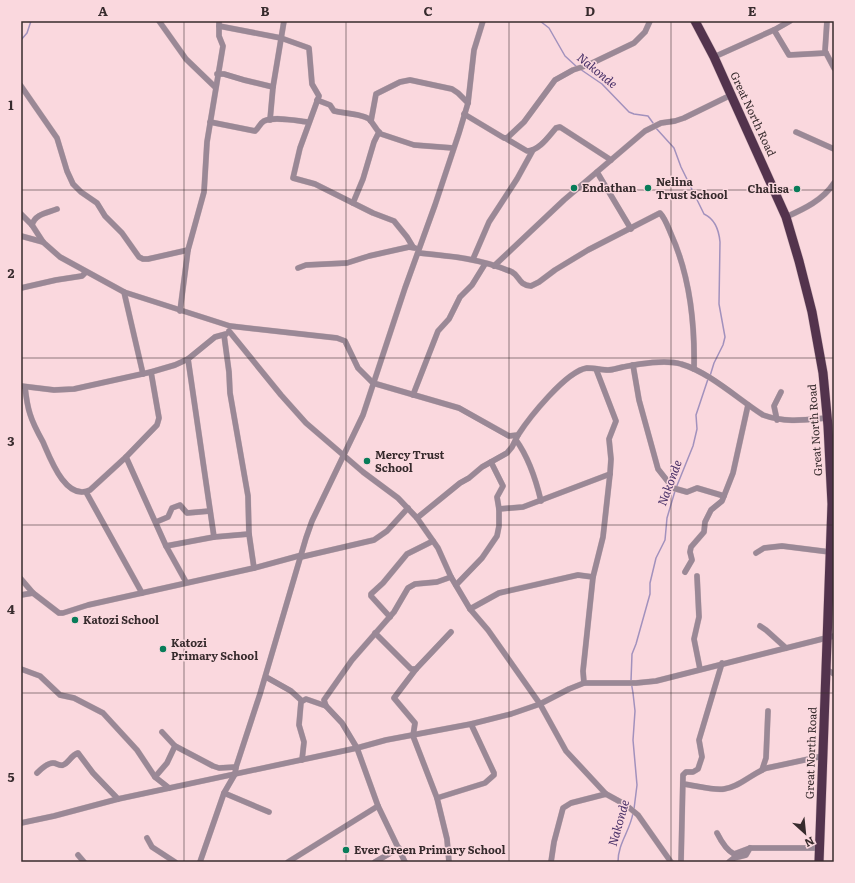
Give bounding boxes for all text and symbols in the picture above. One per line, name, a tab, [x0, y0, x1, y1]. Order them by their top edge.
text: A	[98, 1, 108, 20]
text: B	[261, 1, 270, 20]
text: C	[423, 1, 433, 20]
text: D	[585, 1, 595, 20]
text: E	[748, 1, 757, 20]
water label: Nakonde	[573, 48, 622, 92]
street label: Great North Road	[727, 68, 781, 159]
text: 1	[8, 95, 14, 114]
place label: Nelina Trust School	[656, 173, 728, 202]
place label: Endathan	[582, 179, 637, 195]
place label: Chalisa	[747, 180, 790, 196]
marker: Endathan	[569, 183, 579, 193]
marker: Nelina Trust School	[643, 183, 653, 193]
marker: Chalisa	[792, 184, 802, 194]
text: 2	[8, 263, 15, 282]
street label: Great North Road	[803, 383, 825, 477]
text: 3	[7, 431, 15, 450]
place label: Mercy Trust School	[375, 446, 444, 475]
marker: Mercy Trust School	[362, 456, 372, 466]
water label: Nakonde	[652, 457, 686, 508]
text: 4	[7, 599, 15, 618]
place label: Katozi School	[83, 611, 159, 627]
marker: Katozi School	[70, 615, 80, 625]
place label: Katozi Primary School	[171, 634, 258, 663]
marker: Katozi Primary School	[158, 644, 168, 654]
street label: Great North Road	[800, 706, 820, 799]
text: 5	[7, 767, 15, 786]
water label: Nakonde	[603, 797, 633, 848]
north arrow	[785, 813, 825, 853]
text: N	[802, 834, 818, 852]
place label: Ever Green Primary School	[354, 841, 506, 857]
marker: Ever Green Primary School	[341, 845, 351, 855]

